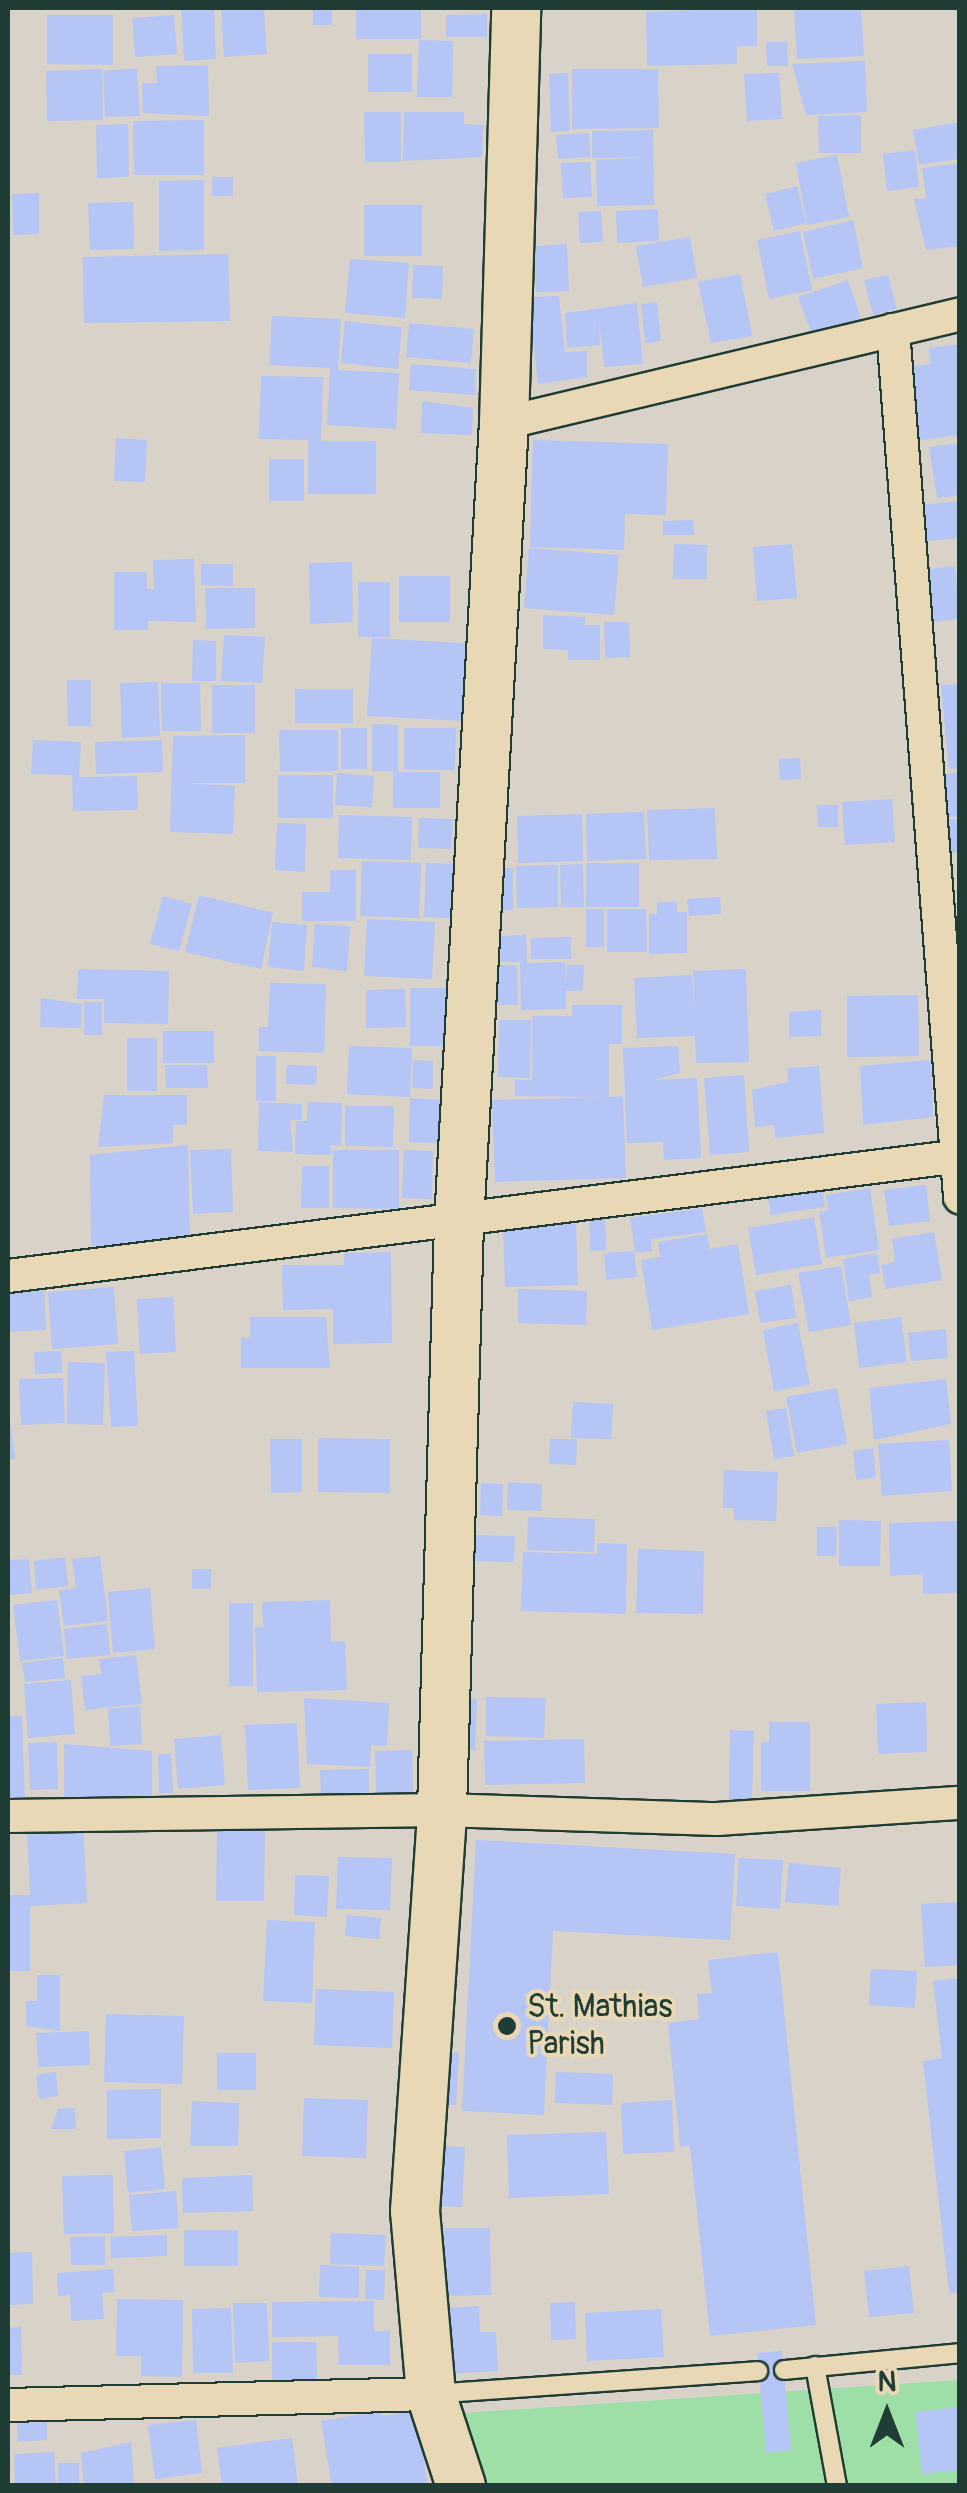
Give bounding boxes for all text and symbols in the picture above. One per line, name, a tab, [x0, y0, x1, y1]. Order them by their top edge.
place label: St. Mathias Parish	[527, 1989, 673, 2064]
marker: St. Mathias Parish	[496, 2015, 518, 2037]
north arrow	[837, 2363, 937, 2463]
text: N	[878, 2365, 896, 2400]

